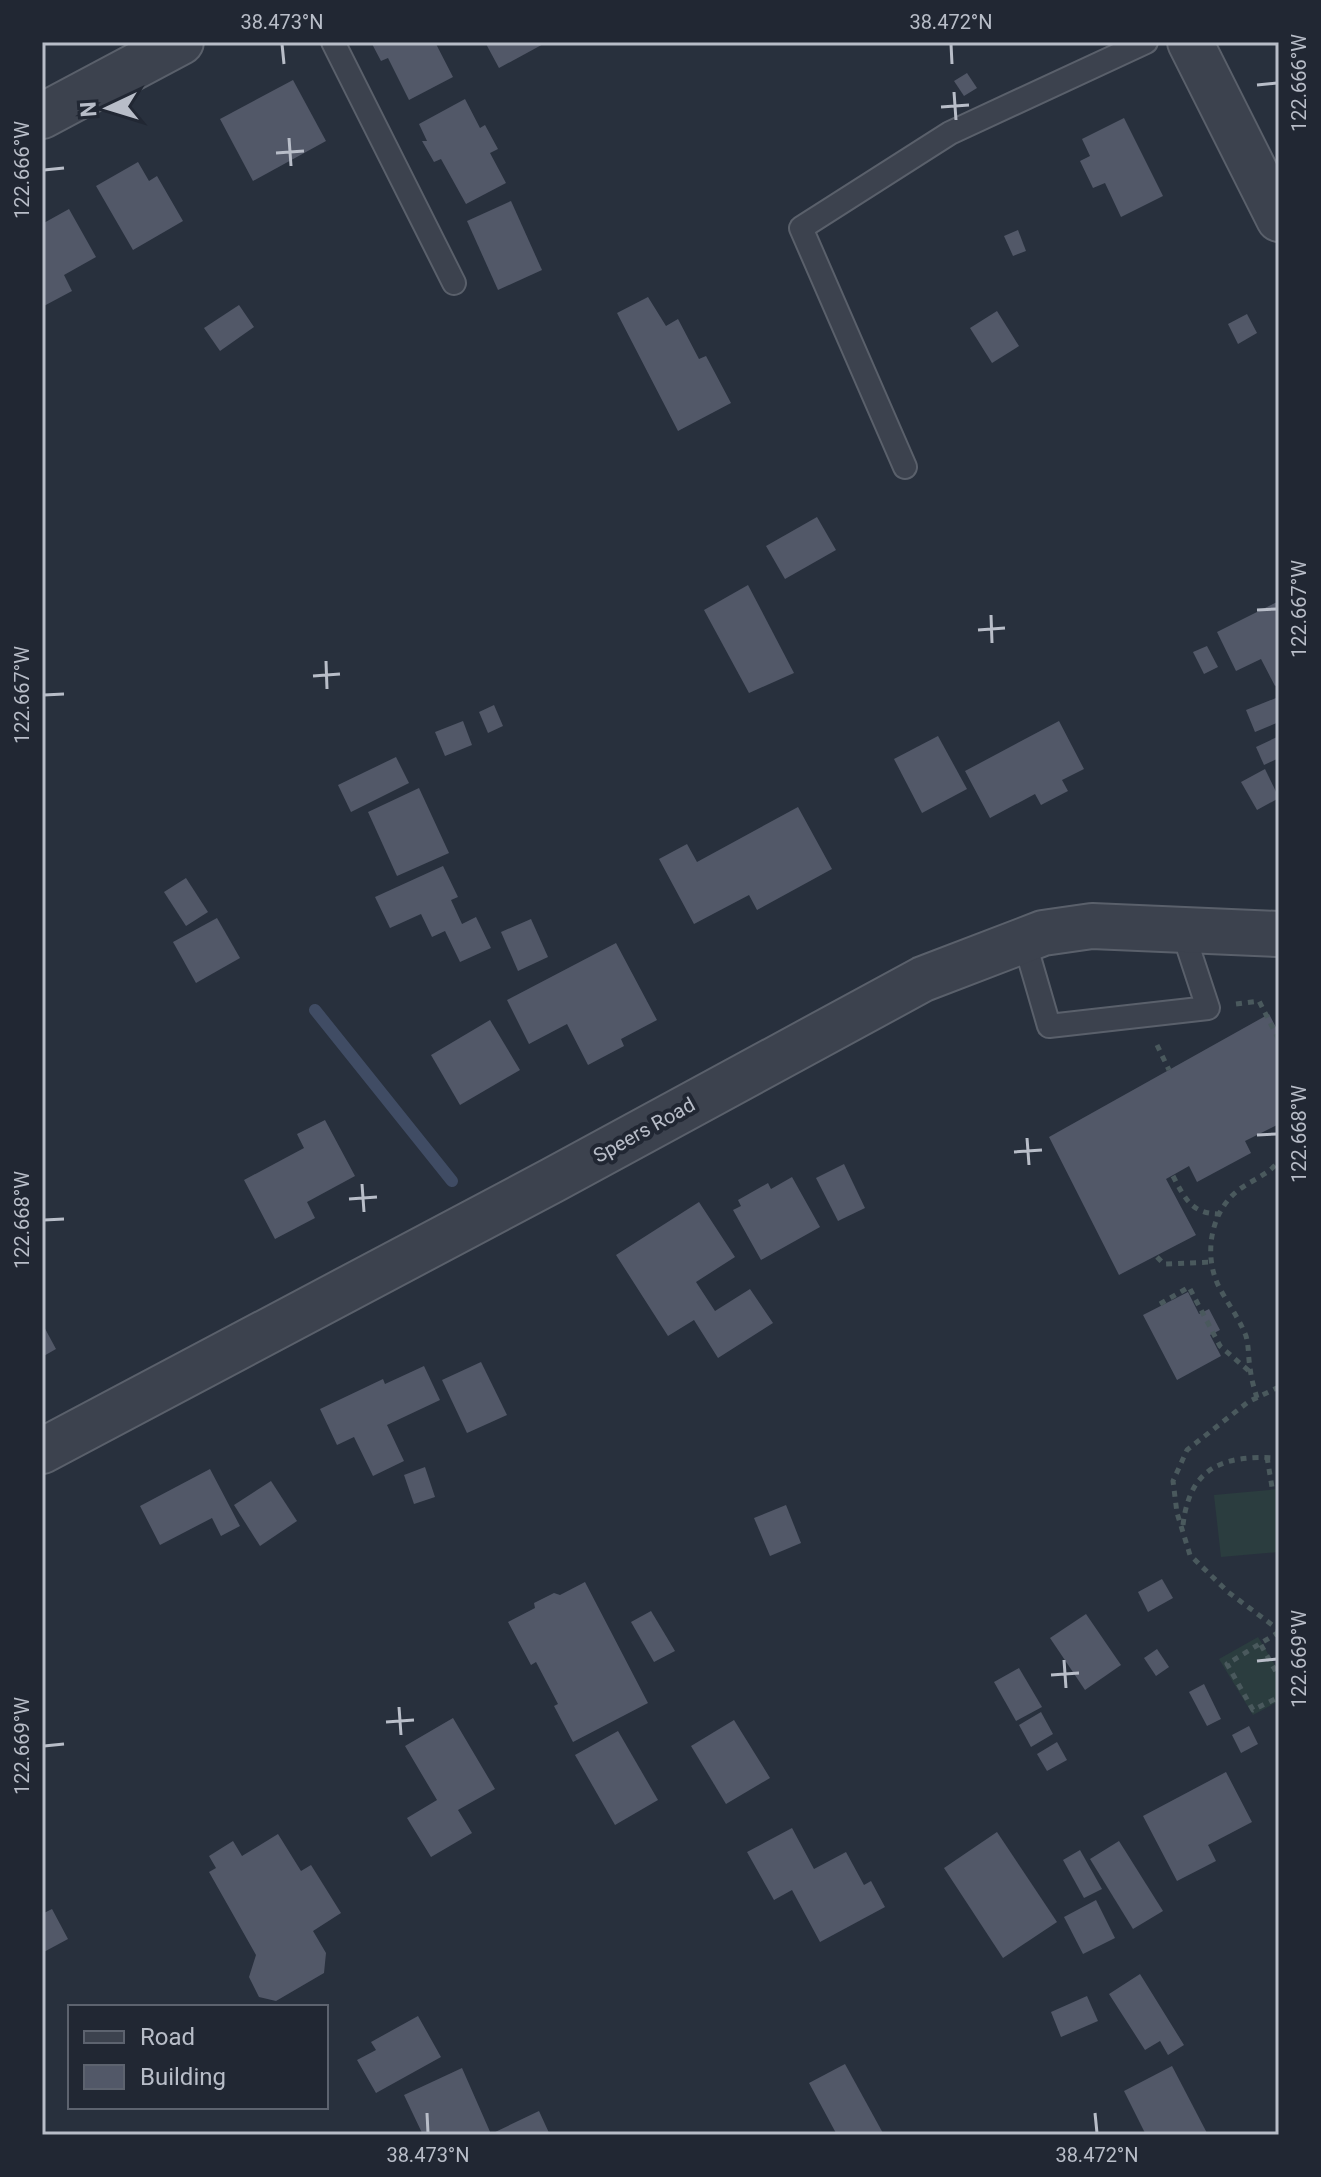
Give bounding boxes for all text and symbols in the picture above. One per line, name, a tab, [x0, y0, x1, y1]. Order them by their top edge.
text: 38.473°N	[240, 10, 324, 34]
text: 38.472°N	[909, 10, 993, 34]
text: 122.666°W	[1287, 34, 1311, 132]
north arrow	[68, 68, 148, 148]
text: N	[76, 101, 102, 118]
text: 122.666°W	[10, 121, 34, 219]
text: 122.667°W	[1287, 560, 1311, 658]
text: 122.667°W	[10, 646, 34, 744]
text: 122.668°W	[1287, 1085, 1311, 1183]
street label: Speers Road	[589, 1092, 699, 1168]
text: 122.668°W	[10, 1171, 34, 1269]
text: 122.669°W	[1287, 1610, 1311, 1708]
text: 122.669°W	[10, 1697, 34, 1795]
legend	[68, 2005, 328, 2109]
text: Road	[140, 2023, 195, 2051]
text: Building	[140, 2063, 226, 2091]
text: 38.473°N	[386, 2143, 470, 2167]
text: 38.472°N	[1055, 2143, 1139, 2167]

